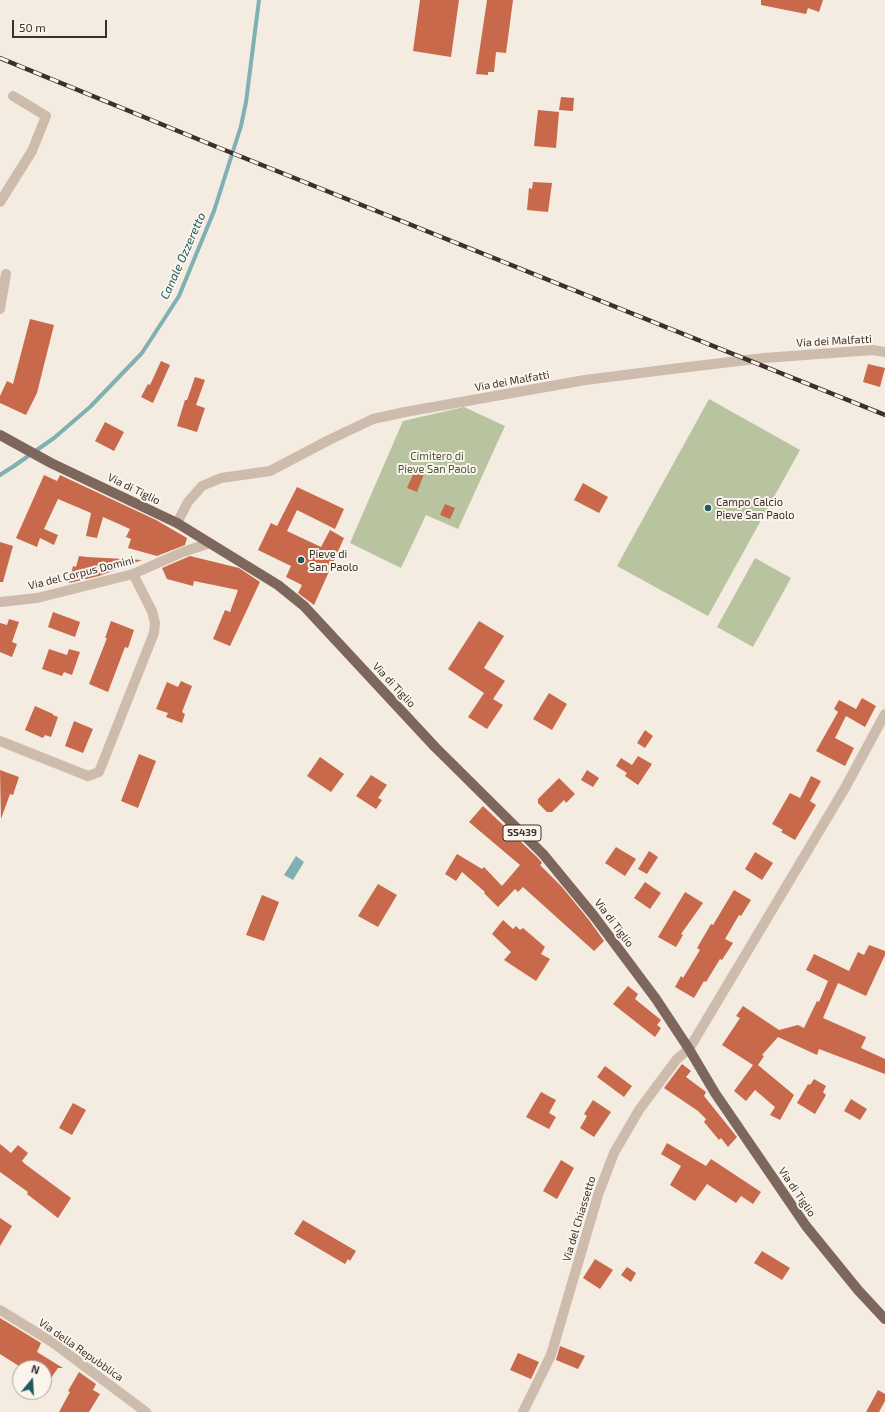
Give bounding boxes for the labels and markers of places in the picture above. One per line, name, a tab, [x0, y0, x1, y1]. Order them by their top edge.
place label: Campo Calcio Pieve San Paolo	[716, 495, 795, 521]
marker: Campo Calcio Pieve San Paolo	[703, 503, 713, 513]
place label: Pieve di San Paolo	[309, 547, 358, 573]
marker: Pieve di San Paolo	[296, 555, 306, 565]

